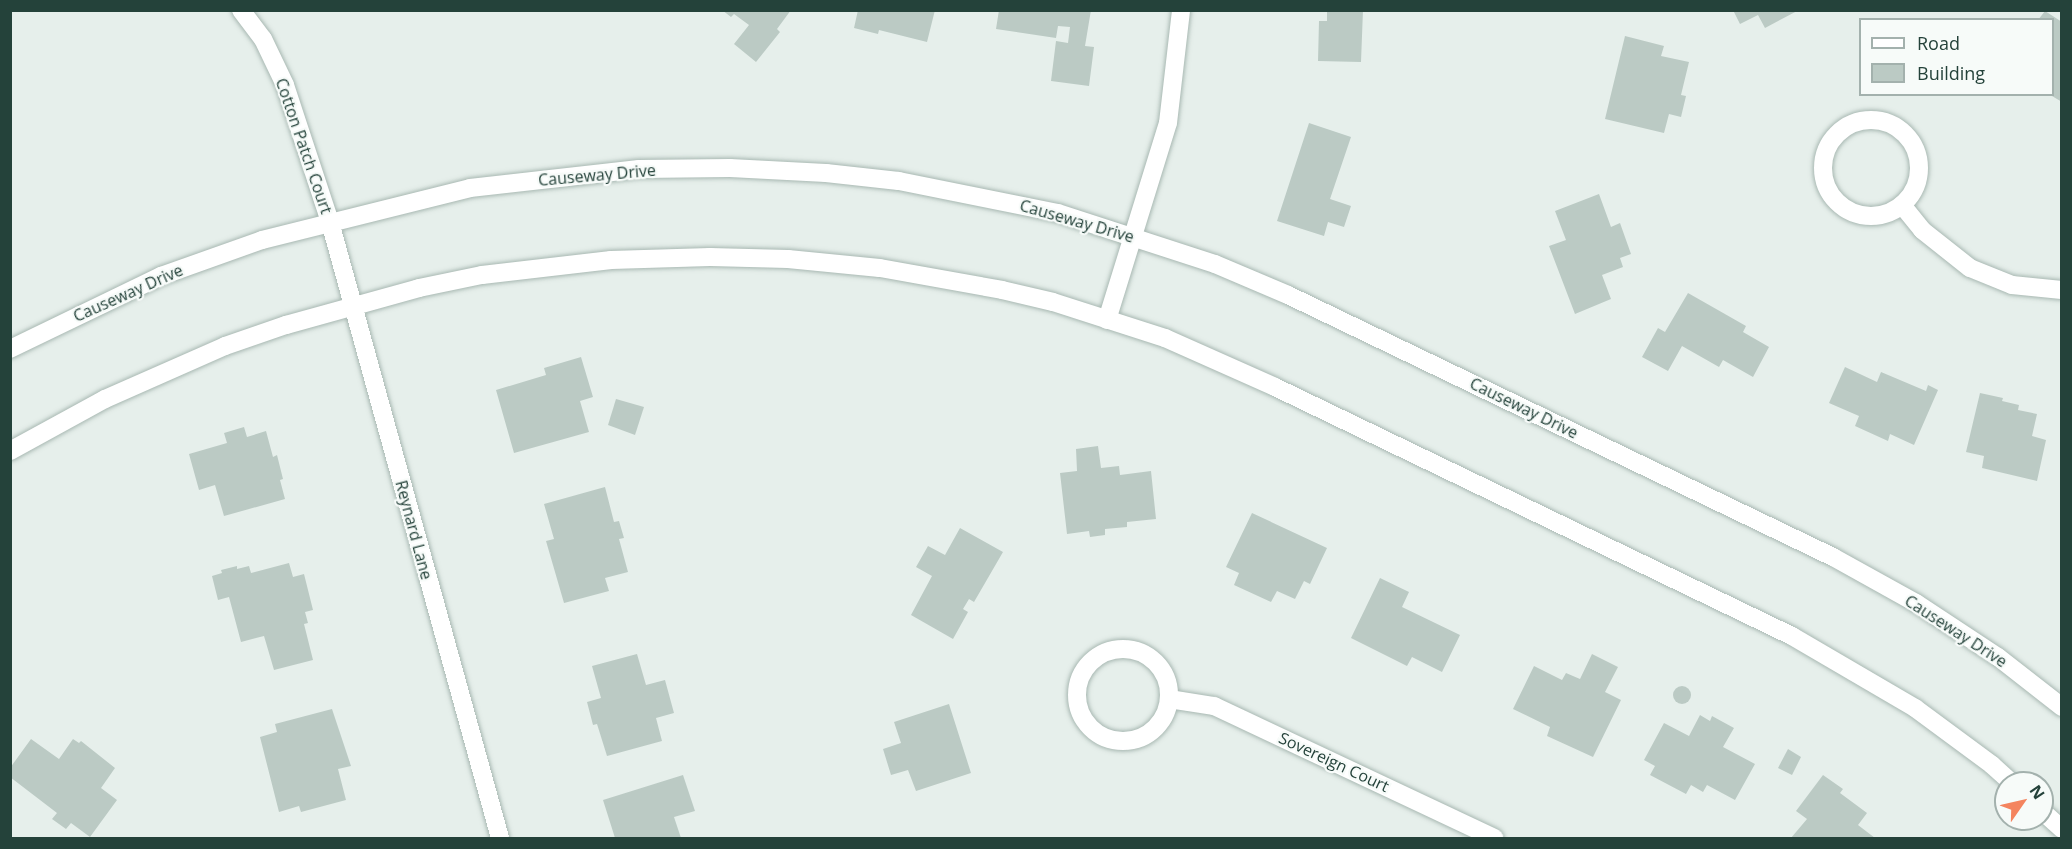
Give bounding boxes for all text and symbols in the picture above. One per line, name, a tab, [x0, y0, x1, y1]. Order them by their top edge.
legend	[1859, 18, 2054, 96]
text: Road	[1917, 31, 1960, 55]
text: Building	[1917, 61, 1985, 85]
street label: Cotton Patch Court	[272, 76, 336, 216]
street label: Causeway Drive	[537, 160, 657, 190]
street label: Causeway Drive	[1018, 196, 1136, 246]
street label: Causeway Drive	[70, 260, 186, 326]
street label: Causeway Drive	[1467, 374, 1581, 442]
street label: Reynard Lane	[392, 478, 436, 582]
street label: Causeway Drive	[1901, 591, 2011, 671]
street label: Sovereign Court	[1276, 728, 1392, 796]
north arrow	[1994, 771, 2054, 831]
text: N	[2025, 781, 2050, 804]

